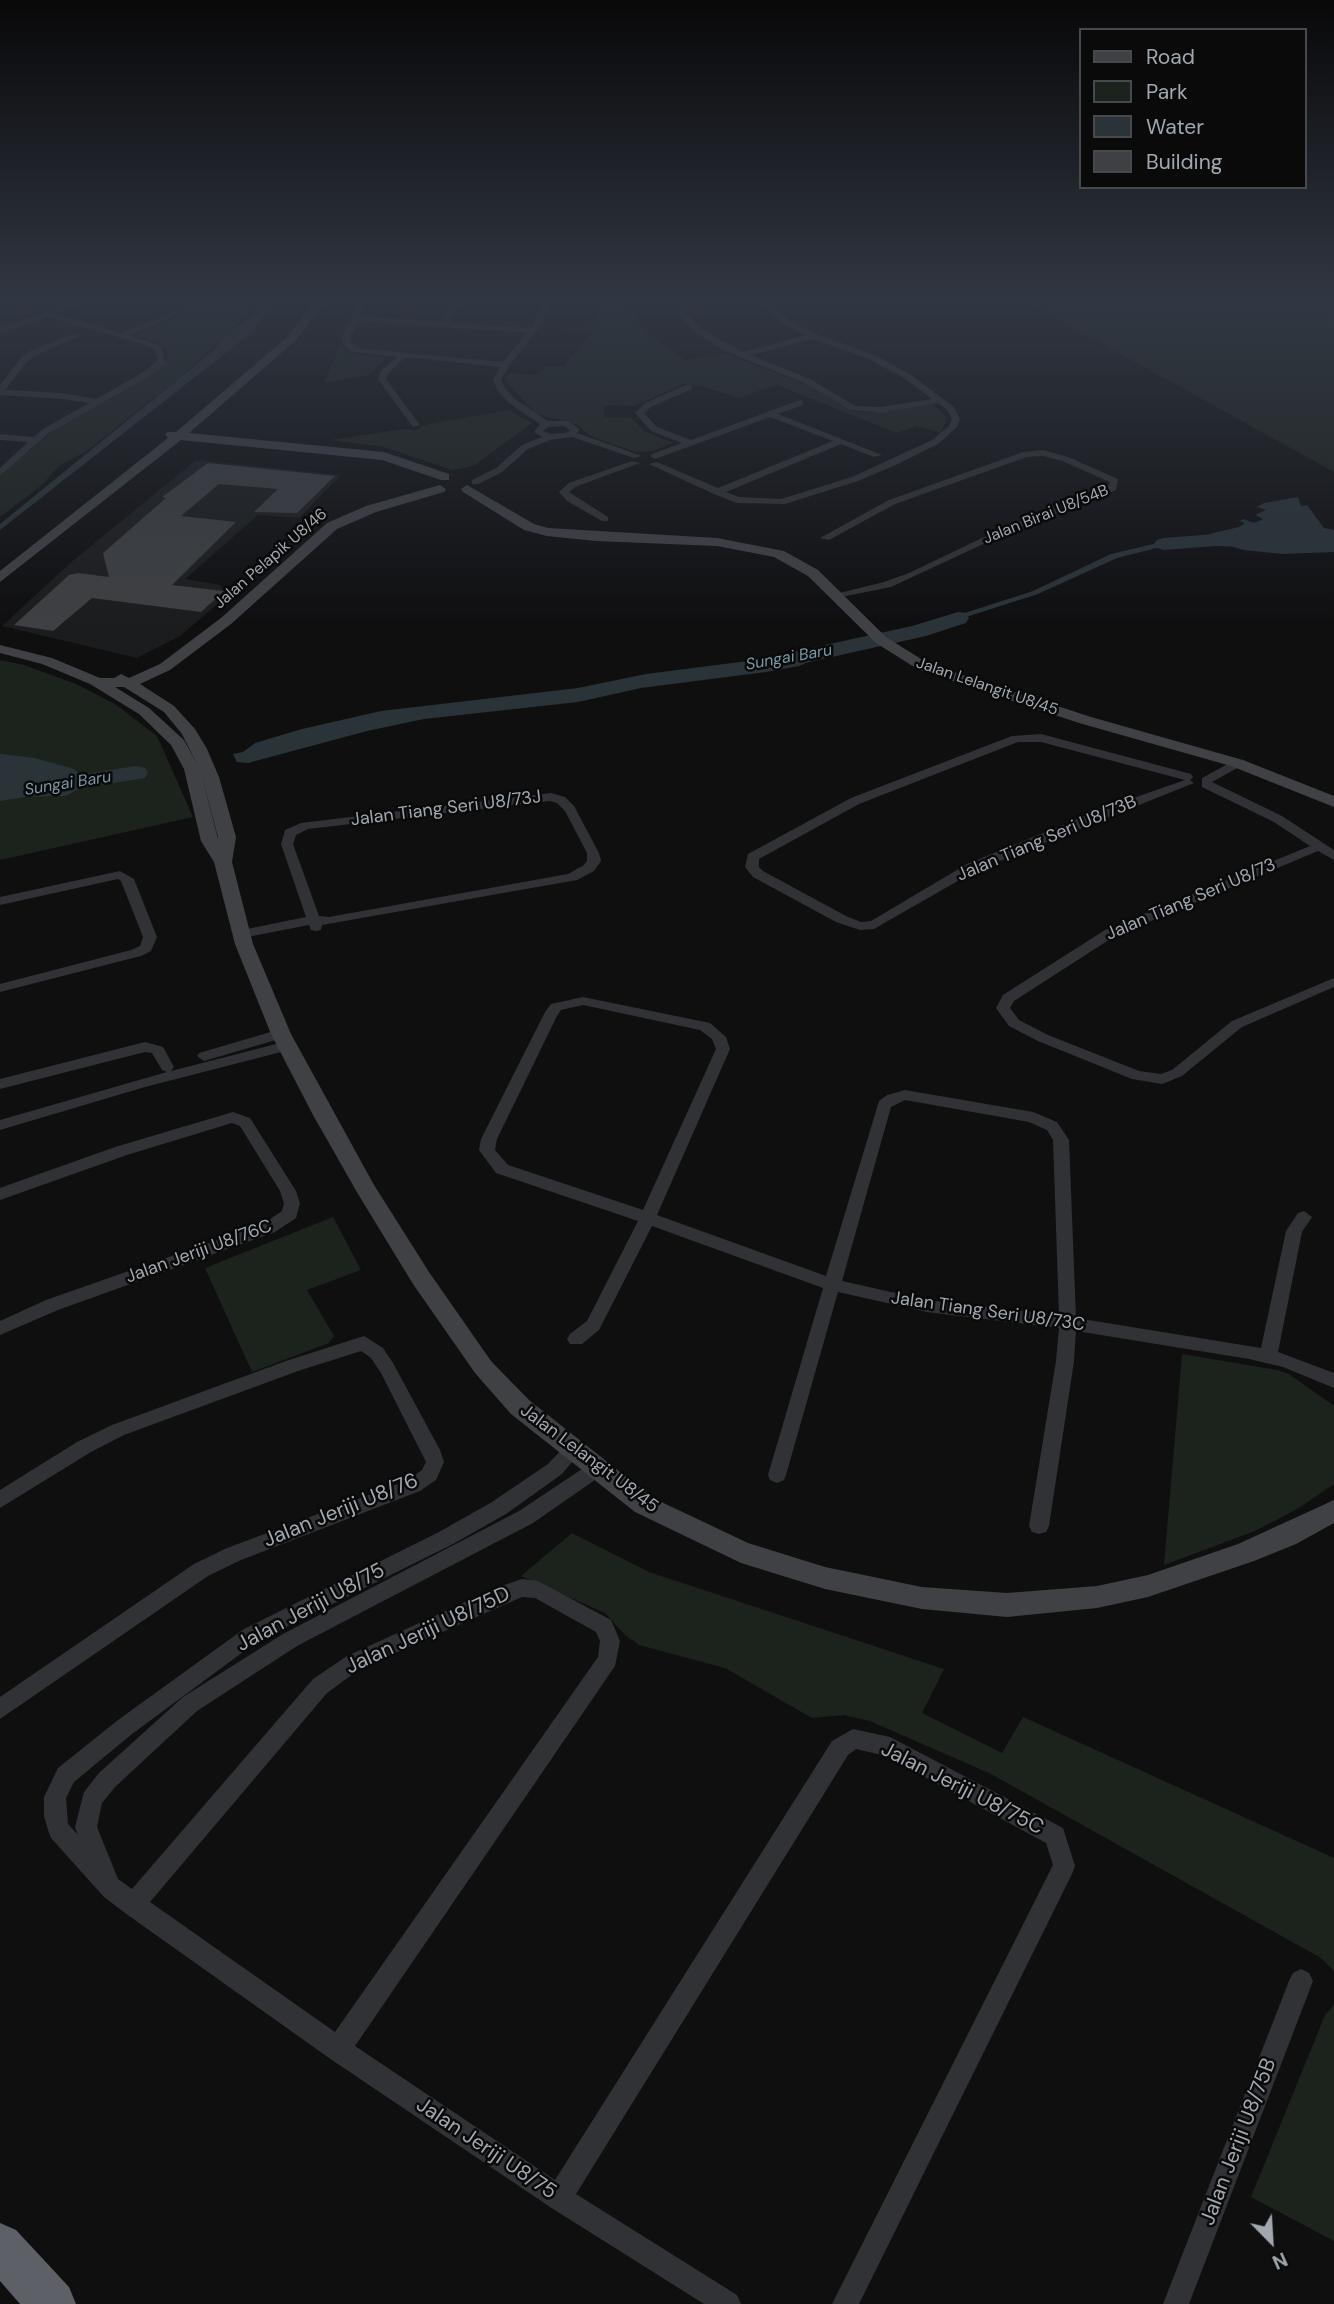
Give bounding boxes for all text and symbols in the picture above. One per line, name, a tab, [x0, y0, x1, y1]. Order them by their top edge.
legend	[1078, 28, 1306, 189]
text: Road	[1146, 43, 1195, 71]
text: Park	[1146, 78, 1187, 106]
text: Water	[1146, 113, 1204, 141]
text: Building	[1146, 148, 1222, 176]
street label: Jalan Birai U8/54B	[981, 481, 1111, 549]
street label: Jalan Pelapik U8/46	[211, 505, 331, 613]
water label: Sungai Baru	[744, 641, 834, 675]
street label: Jalan Lelangit U8/45	[914, 654, 1060, 720]
water label: Sungai Baru	[23, 768, 113, 800]
street label: Jalan Tiang Seri U8/73J	[350, 787, 542, 831]
street label: Jalan Tiang Seri U8/73B	[954, 791, 1140, 887]
street label: Jalan Tiang Seri U8/73	[1103, 854, 1279, 946]
street label: Jalan Jeriji U8/76C	[123, 1216, 275, 1288]
street label: Jalan Tiang Seri U8/73C	[890, 1288, 1086, 1336]
street label: Jalan Lelangit U8/45	[516, 1400, 662, 1518]
street label: Jalan Jeriji U8/76	[260, 1468, 422, 1554]
street label: Jalan Jeriji U8/75	[233, 1558, 389, 1658]
street label: Jalan Jeriji U8/75D	[342, 1582, 514, 1680]
street label: Jalan Jeriji U8/75C	[876, 1737, 1048, 1841]
street label: Jalan Jeriji U8/75B	[1196, 2055, 1282, 2229]
street label: Jalan Jeriji U8/75	[411, 2093, 561, 2205]
north arrow	[1236, 2206, 1306, 2276]
text: N	[1268, 2246, 1291, 2275]

